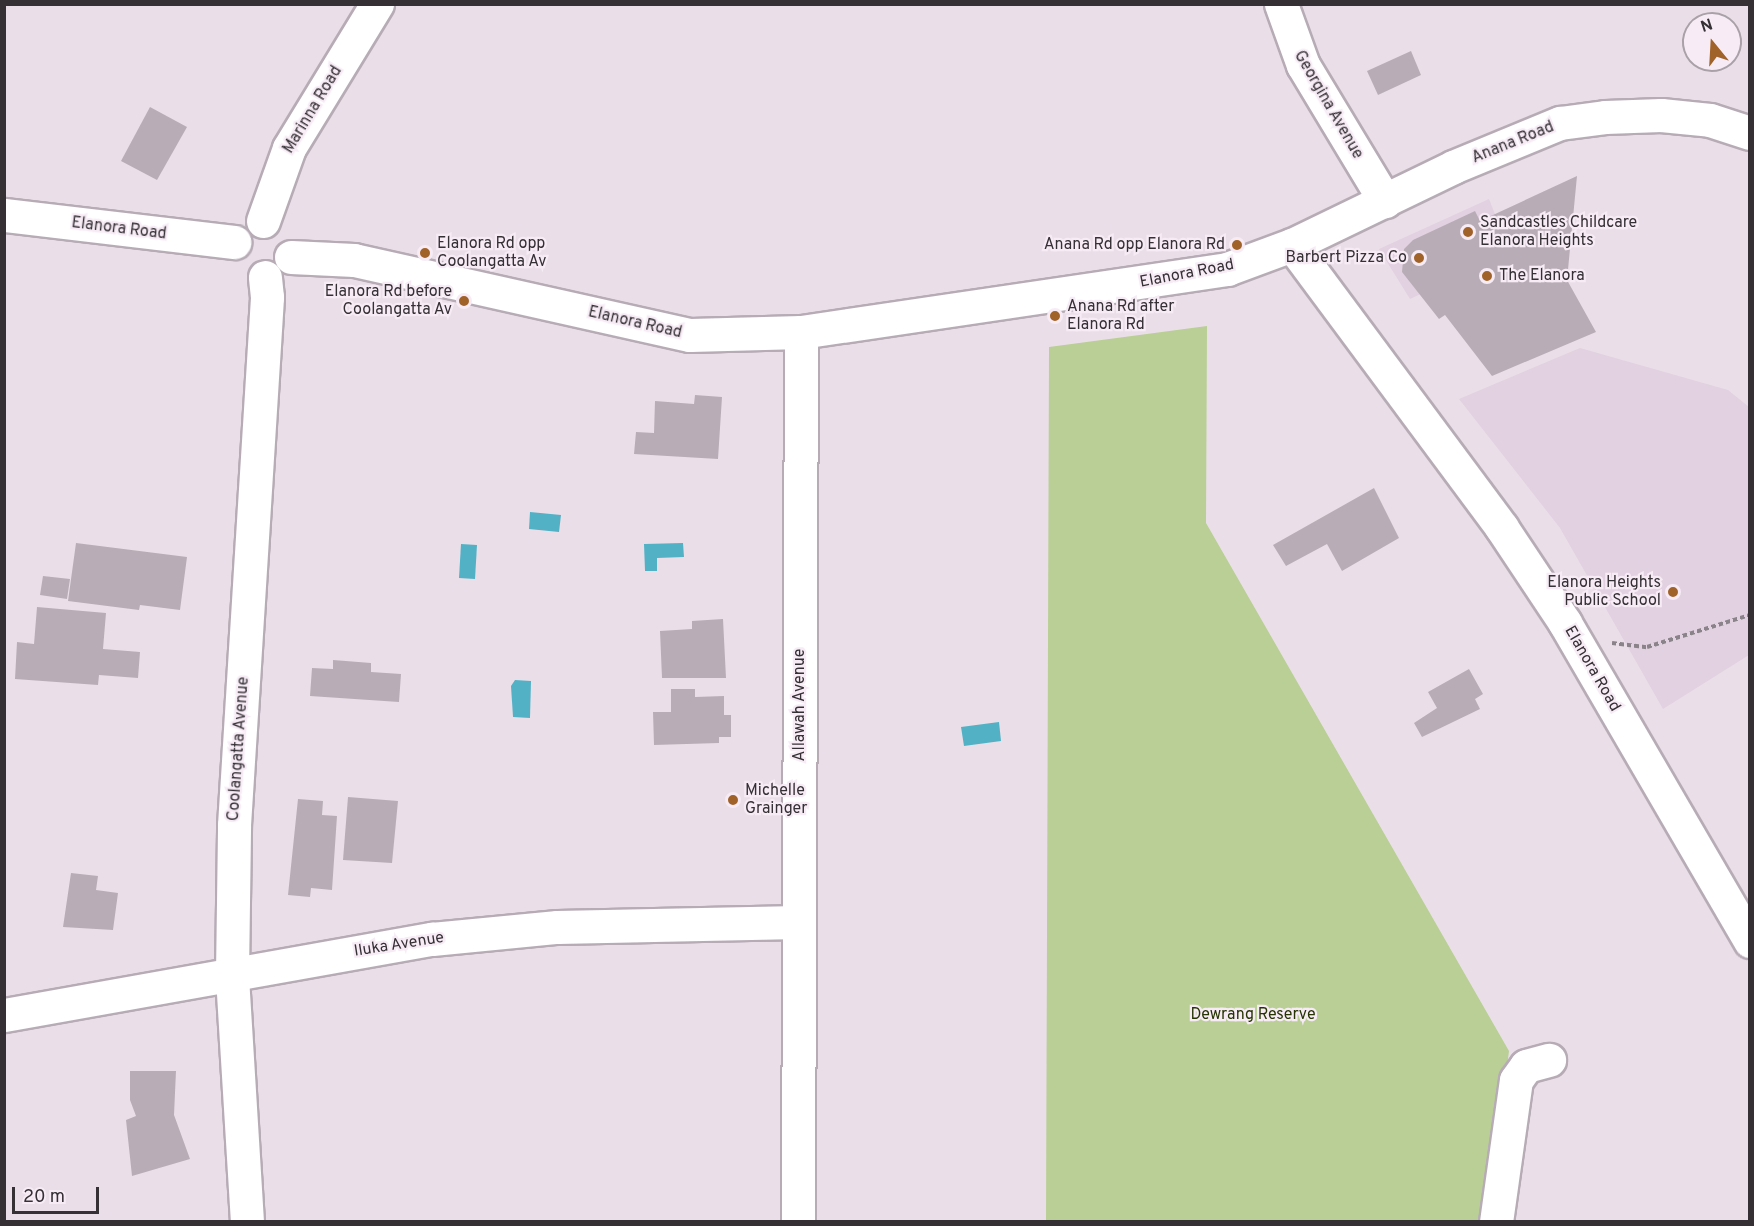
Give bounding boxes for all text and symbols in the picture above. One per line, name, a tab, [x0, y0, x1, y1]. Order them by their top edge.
north arrow	[1682, 12, 1742, 72]
text: N	[1698, 15, 1716, 38]
street label: Georgina Avenue	[1289, 47, 1367, 163]
street label: Marinna Road	[279, 63, 347, 157]
street label: Anana Road	[1469, 118, 1557, 168]
place label: Sandcastles Childcare Elanora Heights	[1480, 213, 1637, 251]
street label: Elanora Road	[70, 214, 168, 244]
marker: Sandcastles Childcare Elanora Heights	[1461, 225, 1475, 239]
place label: Elanora Rd opp Coolangatta Av	[437, 234, 547, 272]
place label: Anana Rd opp Elanora Rd	[1044, 235, 1225, 255]
marker: Anana Rd opp Elanora Rd	[1230, 238, 1244, 252]
marker: Elanora Rd opp Coolangatta Av	[418, 246, 432, 260]
place label: Barbert Pizza Co	[1285, 248, 1407, 268]
marker: Barbert Pizza Co	[1412, 251, 1426, 265]
street label: Elanora Road	[1138, 255, 1236, 293]
place label: The Elanora	[1499, 266, 1585, 286]
marker: The Elanora	[1480, 269, 1494, 283]
place label: Elanora Rd before Coolangatta Av	[325, 282, 452, 320]
marker: Elanora Rd before Coolangatta Av	[457, 294, 471, 308]
place label: Anana Rd after Elanora Rd	[1067, 297, 1175, 335]
street label: Elanora Road	[586, 303, 684, 343]
marker: Anana Rd after Elanora Rd	[1048, 309, 1062, 323]
place label: Elanora Heights Public School	[1547, 573, 1661, 611]
marker: Elanora Heights Public School	[1666, 585, 1680, 599]
street label: Elanora Road	[1560, 623, 1624, 715]
street label: Allawah Avenue	[790, 648, 810, 762]
street label: Coolangatta Avenue	[224, 676, 254, 822]
place label: Michelle Grainger	[745, 781, 808, 819]
marker: Michelle Grainger	[726, 793, 740, 807]
street label: Iluka Avenue	[352, 928, 446, 962]
park label: Dewrang Reserve	[1190, 1005, 1316, 1025]
scale bar	[15, 1175, 102, 1213]
text: 20 m	[23, 1186, 65, 1209]

